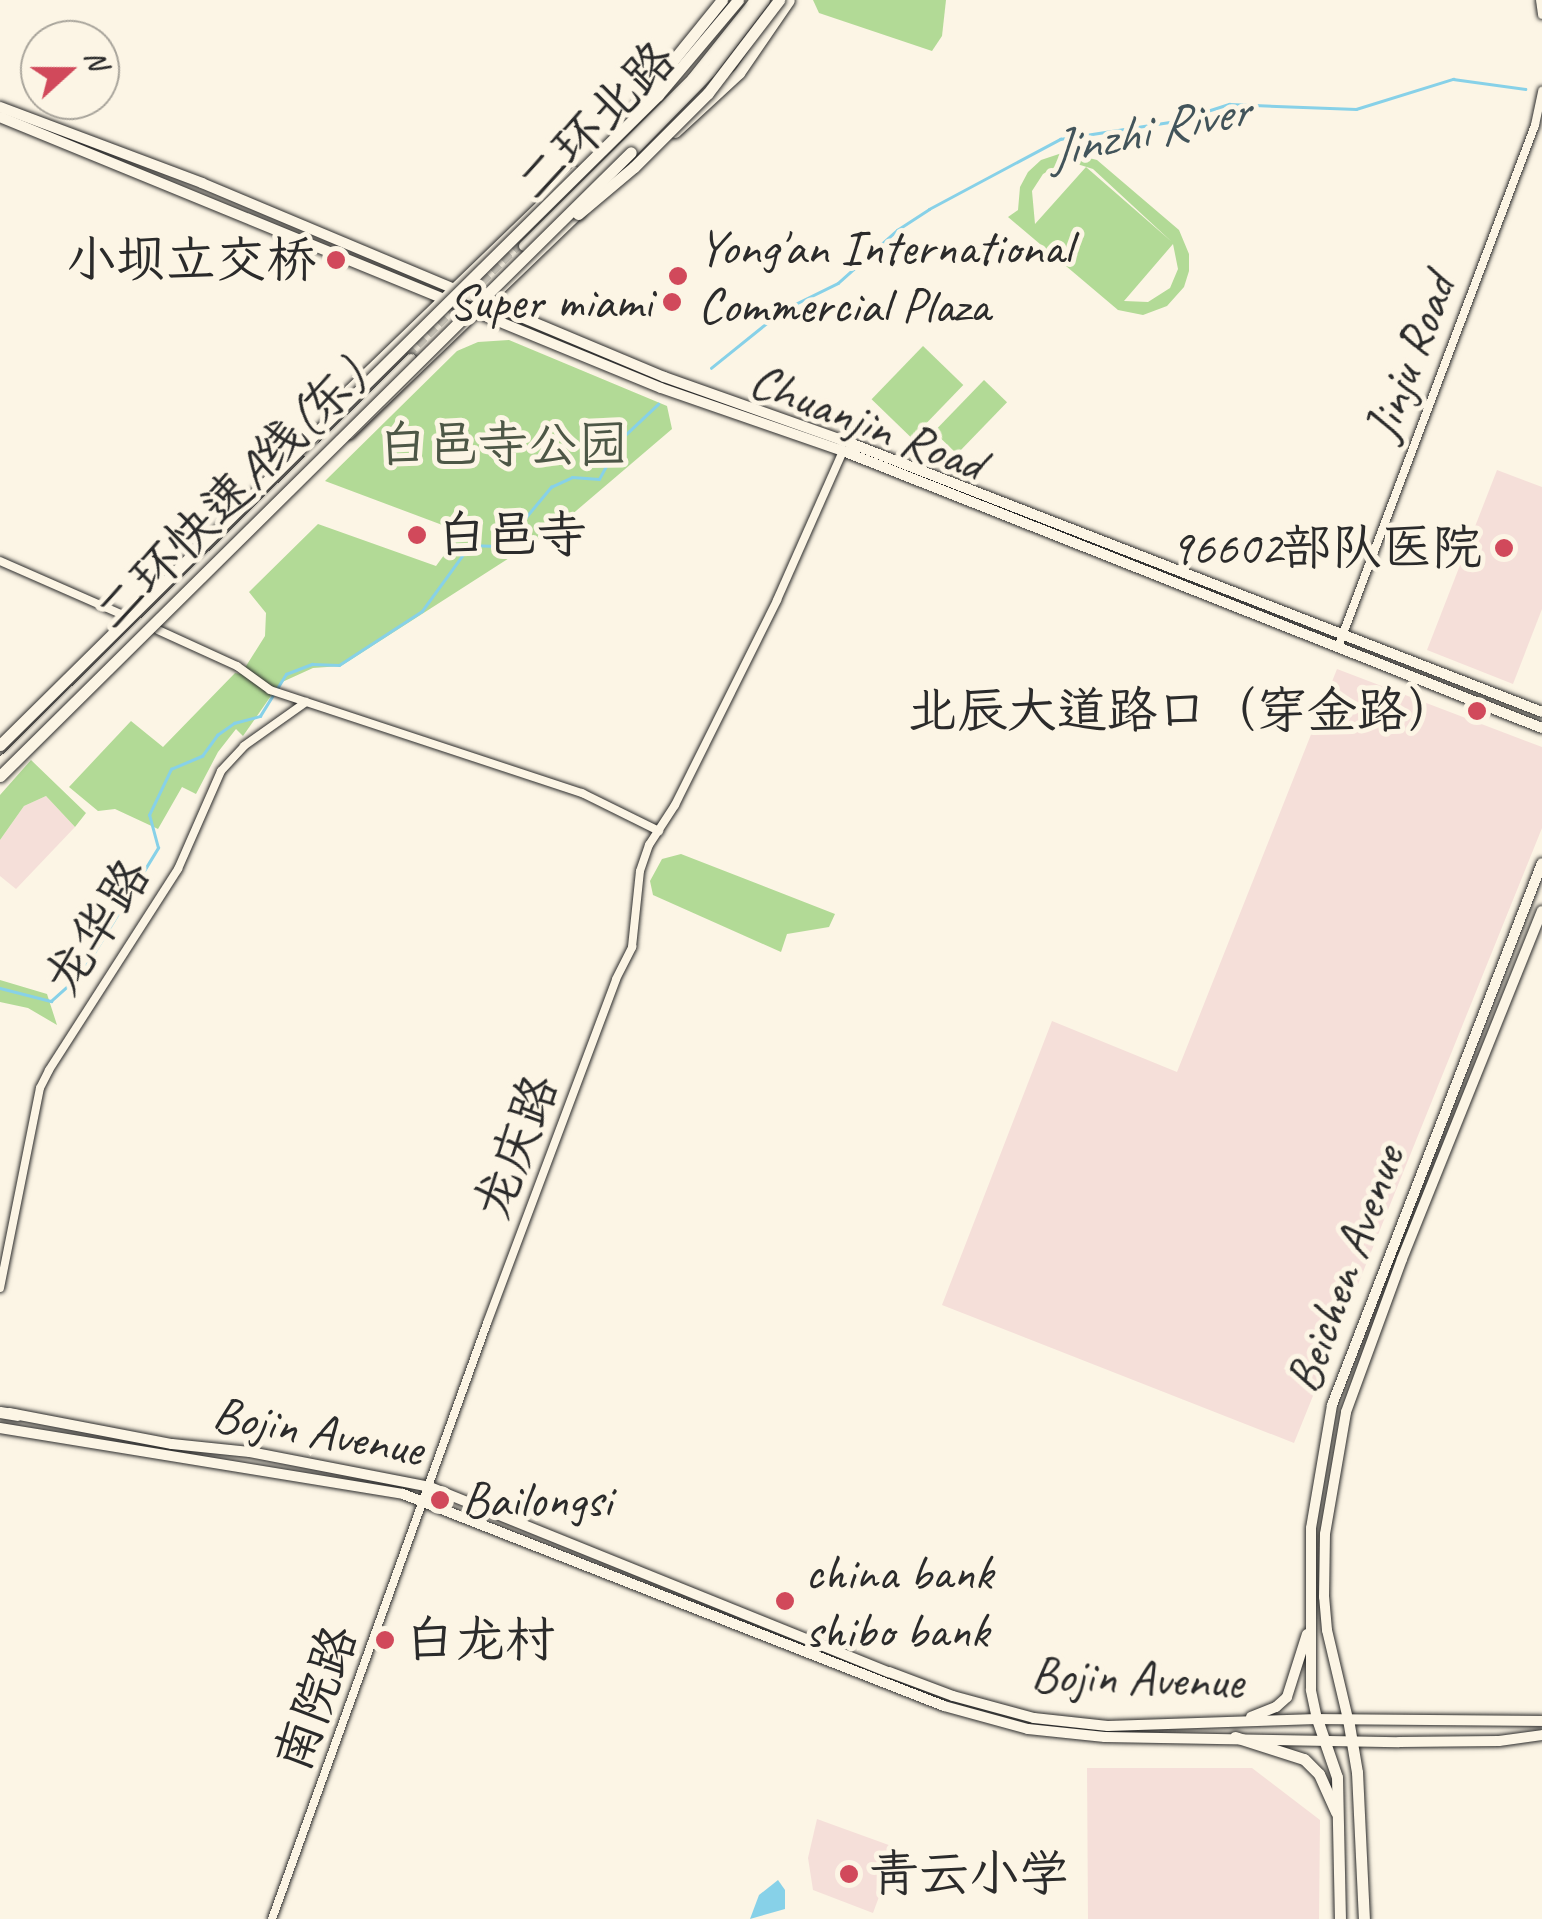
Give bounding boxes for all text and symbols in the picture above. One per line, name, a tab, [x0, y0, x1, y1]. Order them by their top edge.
north arrow	[20, 20, 120, 120]
street label: 二环北路	[504, 29, 688, 213]
text: N	[77, 45, 116, 74]
water label: Jinzhi River	[1042, 79, 1254, 183]
place label: Yong'an International Commercial Plaza	[698, 217, 1070, 334]
place label: 小坝立交桥	[66, 230, 316, 290]
marker: 小坝立交桥	[325, 249, 347, 271]
marker: Yong'an International Commercial Plaza	[667, 265, 689, 287]
street label: Jinju Road	[1351, 266, 1469, 448]
place label: Super miami	[448, 272, 652, 332]
marker: Super miami	[661, 291, 683, 313]
street label: 二环快速A线(东)	[82, 347, 378, 643]
street label: Chuanjin Road	[742, 350, 992, 494]
park label: 白邑寺公园	[378, 415, 628, 475]
place label: 白邑寺	[437, 505, 587, 565]
place label: 96602部队医院	[1170, 518, 1482, 578]
marker: 白邑寺	[406, 524, 428, 546]
marker: 96602部队医院	[1491, 535, 1517, 561]
place label: 北辰大道路口（穿金路）	[907, 681, 1457, 741]
marker: 北辰大道路口（穿金路）	[1466, 700, 1488, 722]
street label: 龙华路	[31, 848, 163, 1006]
street label: 龙庆路	[461, 1066, 571, 1228]
street label: Beichen Avenue	[1273, 1138, 1417, 1400]
street label: Bojin Avenue	[208, 1383, 428, 1479]
place label: Bailongsi	[462, 1470, 612, 1530]
marker: Bailongsi	[427, 1487, 453, 1513]
place label: china bank shibo bank	[805, 1542, 993, 1660]
marker: china bank shibo bank	[774, 1590, 796, 1612]
place label: 白龙村	[405, 1610, 555, 1670]
street label: 南院路	[262, 1617, 370, 1779]
marker: 白龙村	[374, 1629, 396, 1651]
street label: Bojin Avenue	[1030, 1644, 1244, 1712]
place label: 青云小学	[869, 1844, 1069, 1904]
marker: 青云小学	[838, 1863, 860, 1885]

